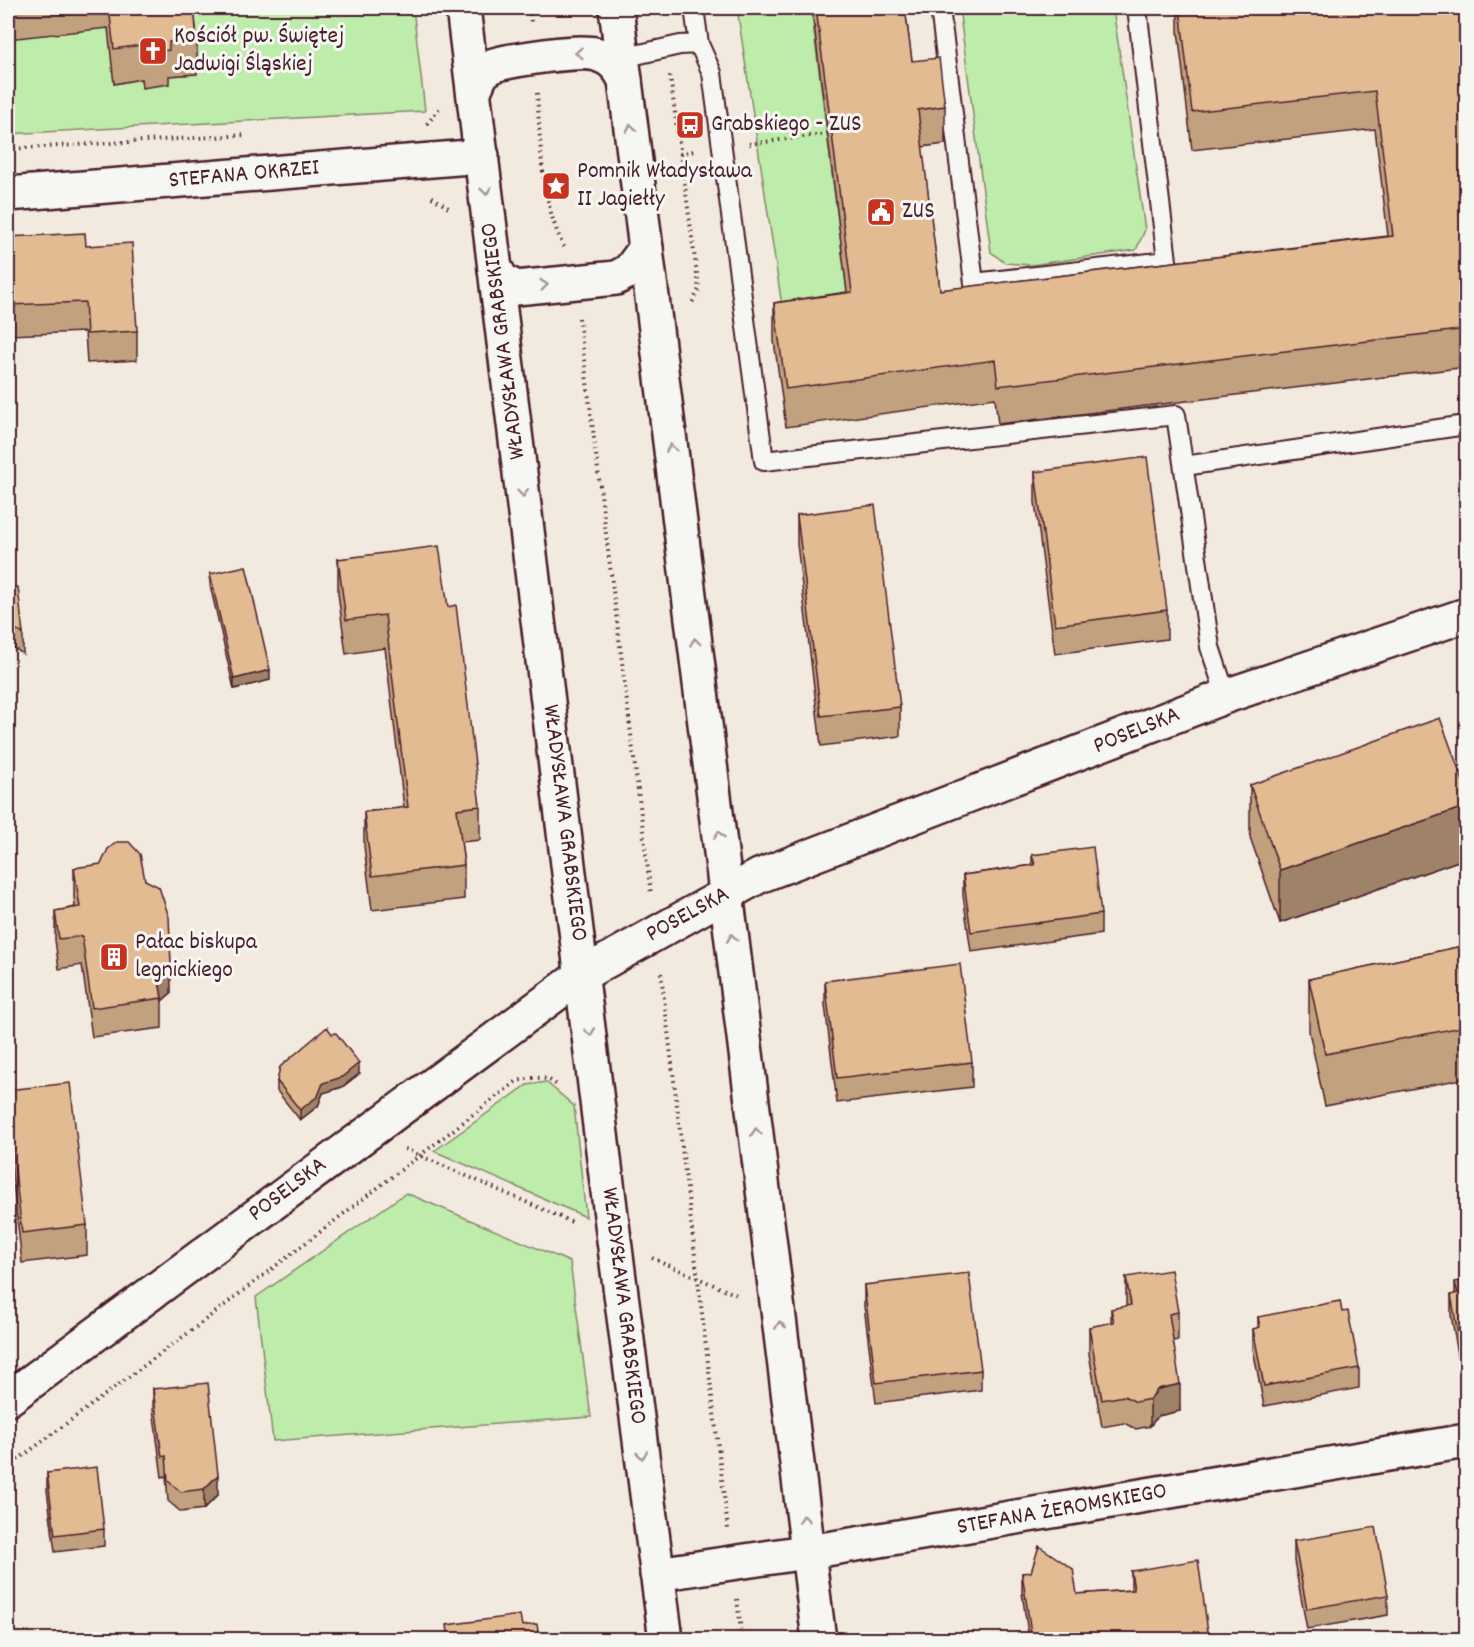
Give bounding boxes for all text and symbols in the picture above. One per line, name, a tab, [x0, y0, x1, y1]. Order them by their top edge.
place label: Kościół pw. Świętej Jadwigi Śląskiej	[174, 20, 344, 82]
church icon: Kościół pw. Świętej Jadwigi Śląskiej	[137, 35, 169, 67]
one-way arrow	[574, 46, 583, 59]
place label: Grabskiego - ZUS	[711, 108, 862, 142]
bus stop icon: Grabskiego - ZUS	[674, 109, 706, 141]
one-way arrow	[625, 123, 637, 132]
street label: STEFANA OKRZEI	[167, 151, 321, 199]
place label: Pomnik Władysława II Jagiełły	[577, 155, 753, 217]
place icon: Pomnik Władysława II Jagiełły	[540, 170, 572, 202]
one-way arrow	[479, 186, 491, 195]
place label: ZUS	[902, 195, 935, 229]
public building icon: ZUS	[865, 196, 897, 228]
street label: WŁADYSŁAWA GRABSKIEGO	[473, 221, 535, 461]
one-way arrow	[539, 279, 549, 292]
one-way arrow	[665, 443, 678, 453]
one-way arrow	[516, 488, 528, 498]
one-way arrow	[689, 637, 702, 646]
street label: POSELSKA	[1089, 698, 1185, 764]
street label: WŁADYSŁAWA GRABSKIEGO	[533, 703, 595, 943]
one-way arrow	[713, 830, 726, 840]
street label: POSELSKA	[640, 878, 736, 952]
place label: Pałac biskupa legnickiego	[135, 926, 258, 988]
one-way arrow	[726, 934, 739, 943]
building icon: Pałac biskupa legnickiego	[98, 941, 130, 973]
one-way arrow	[583, 1027, 596, 1037]
one-way arrow	[750, 1127, 763, 1136]
street label: POSELSKA	[242, 1149, 334, 1231]
street label: WŁADYSŁAWA GRABSKIEGO	[592, 1186, 654, 1426]
one-way arrow	[775, 1321, 787, 1330]
one-way arrow	[635, 1450, 647, 1459]
street label: STEFANA ŻEROMSKIEGO	[954, 1475, 1170, 1545]
one-way arrow	[798, 1514, 811, 1524]

